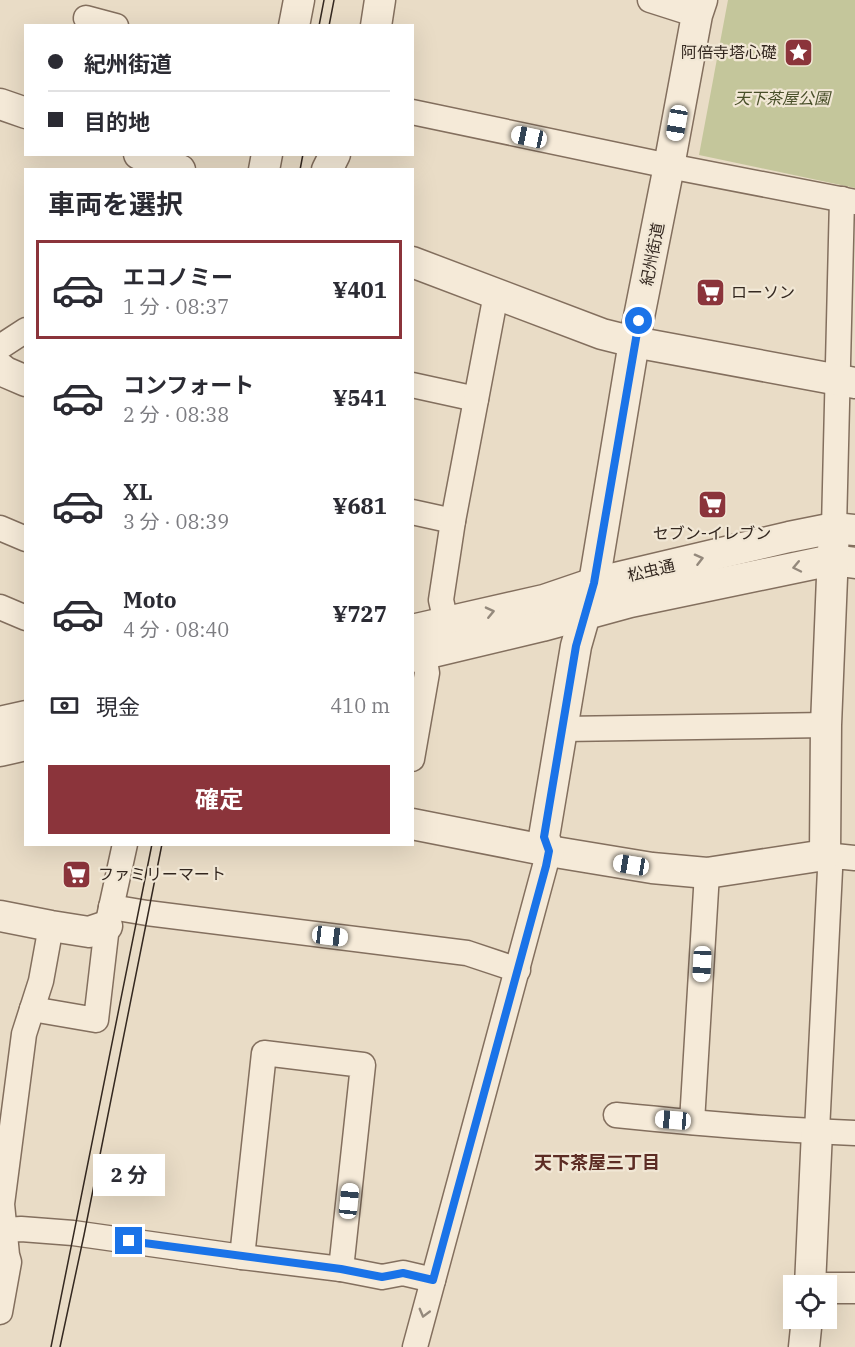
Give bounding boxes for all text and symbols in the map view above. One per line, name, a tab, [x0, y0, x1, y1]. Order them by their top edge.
place icon: 阿倍寺塔心礎	[782, 36, 814, 68]
place label: 阿倍寺塔心礎	[681, 42, 777, 62]
text: 紀州街道	[84, 49, 172, 78]
park label: 天下茶屋公園	[734, 88, 832, 108]
car	[665, 104, 689, 142]
text: 目的地	[84, 107, 150, 136]
car	[510, 124, 548, 150]
text: 車両を選択	[48, 186, 183, 221]
street label: 紀州街道	[636, 221, 668, 287]
text: エコノミー	[123, 262, 233, 291]
icon: car	[51, 263, 105, 317]
text: ¥401	[332, 275, 387, 304]
supermarket icon: ローソン	[694, 276, 726, 308]
place label: ローソン	[731, 282, 795, 302]
text: 1 分 · 08:37	[123, 293, 229, 320]
route start	[625, 307, 652, 334]
text: コンフォート	[123, 370, 254, 399]
icon: car	[51, 371, 105, 425]
text: ¥541	[332, 383, 387, 412]
text: 2 分 · 08:38	[123, 401, 229, 428]
text: XL	[123, 477, 153, 506]
icon: car	[51, 479, 105, 533]
supermarket icon: セブン-イレブン	[696, 489, 728, 521]
text: ¥681	[332, 491, 387, 520]
text: 3 分 · 08:39	[123, 508, 229, 535]
place label: セブン-イレブン	[653, 523, 771, 543]
one-way arrow	[694, 553, 704, 566]
street label: 松虫通	[625, 555, 677, 585]
one-way arrow	[793, 560, 803, 573]
text: Moto	[123, 585, 177, 614]
icon: car	[51, 587, 105, 641]
text: ¥727	[332, 599, 387, 628]
one-way arrow	[485, 607, 495, 620]
text: 4 分 · 08:40	[123, 616, 229, 643]
icon: cash	[48, 689, 81, 722]
text: 現金	[96, 692, 140, 721]
text: 410 m	[330, 692, 390, 719]
button: 確定	[48, 765, 390, 834]
car	[612, 853, 650, 877]
supermarket icon: ファミリーマート	[61, 858, 93, 890]
place label: ファミリーマート	[98, 864, 226, 884]
car	[311, 925, 349, 947]
car	[692, 946, 712, 982]
car	[654, 1109, 692, 1131]
district label: 天下茶屋三丁目	[534, 1151, 660, 1174]
callout: 2 分	[93, 1154, 165, 1196]
text: 2 分	[111, 1161, 147, 1188]
car	[338, 1182, 360, 1220]
route end	[115, 1227, 142, 1254]
map controls	[783, 1275, 837, 1329]
button: locate	[783, 1275, 837, 1329]
one-way arrow	[419, 1308, 432, 1318]

